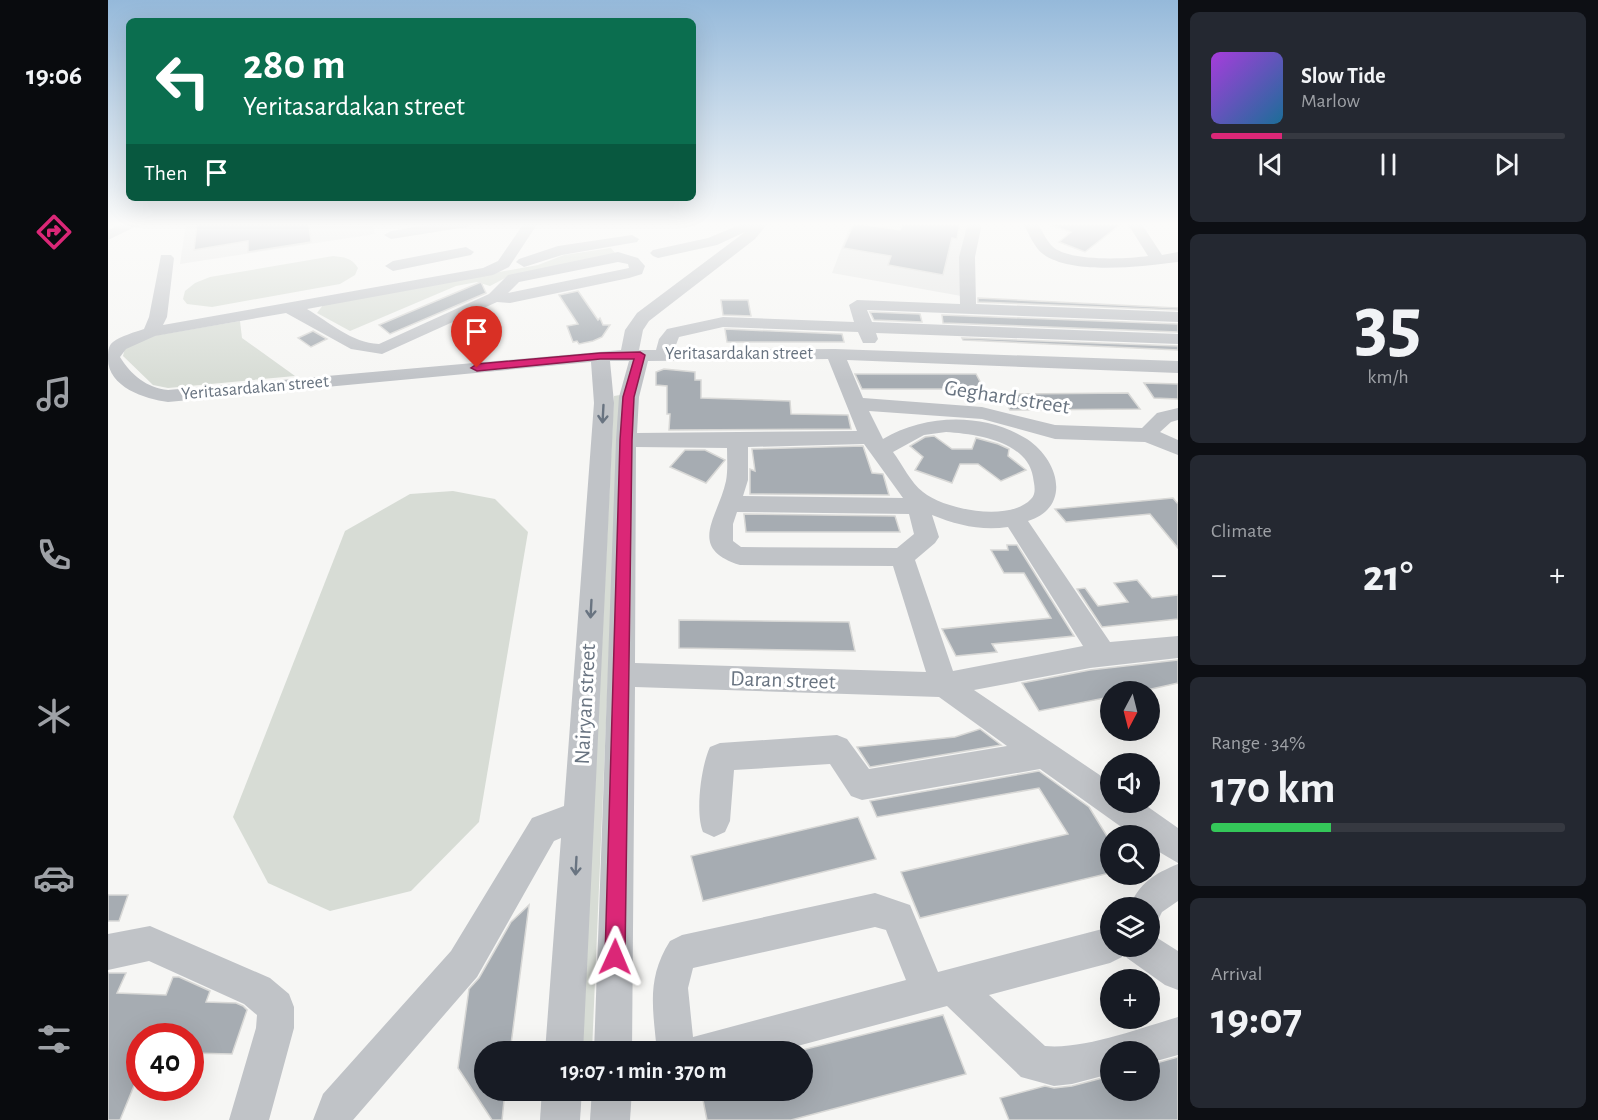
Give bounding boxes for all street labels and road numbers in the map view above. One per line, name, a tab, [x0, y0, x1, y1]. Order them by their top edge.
street label: Yeritasardakan street	[665, 345, 813, 363]
street label: Yeritasardakan street	[181, 373, 330, 403]
street label: Geghard street	[943, 376, 1071, 418]
street label: Nairyan street	[571, 643, 599, 765]
street label: Daran street	[730, 667, 836, 693]

